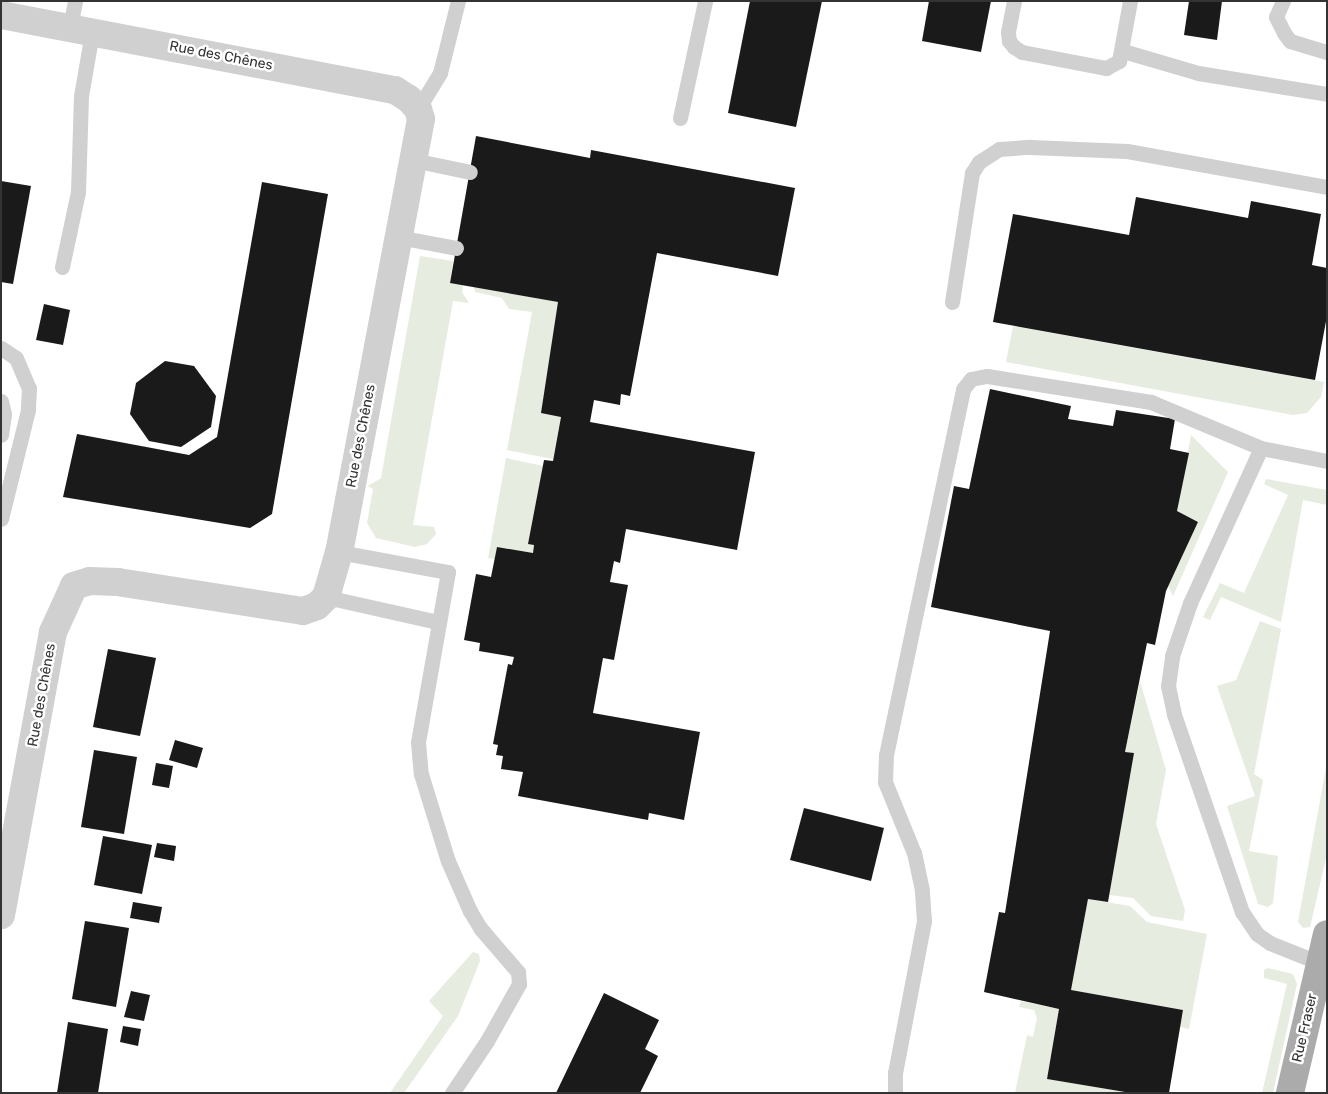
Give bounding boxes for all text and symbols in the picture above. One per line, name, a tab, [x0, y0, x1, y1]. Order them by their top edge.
street label: Rue des Chênes	[168, 38, 274, 74]
street label: Rue des Chênes	[343, 383, 379, 489]
street label: Rue des Chênes	[25, 642, 59, 748]
street label: Rue Fraser	[1289, 992, 1321, 1064]

